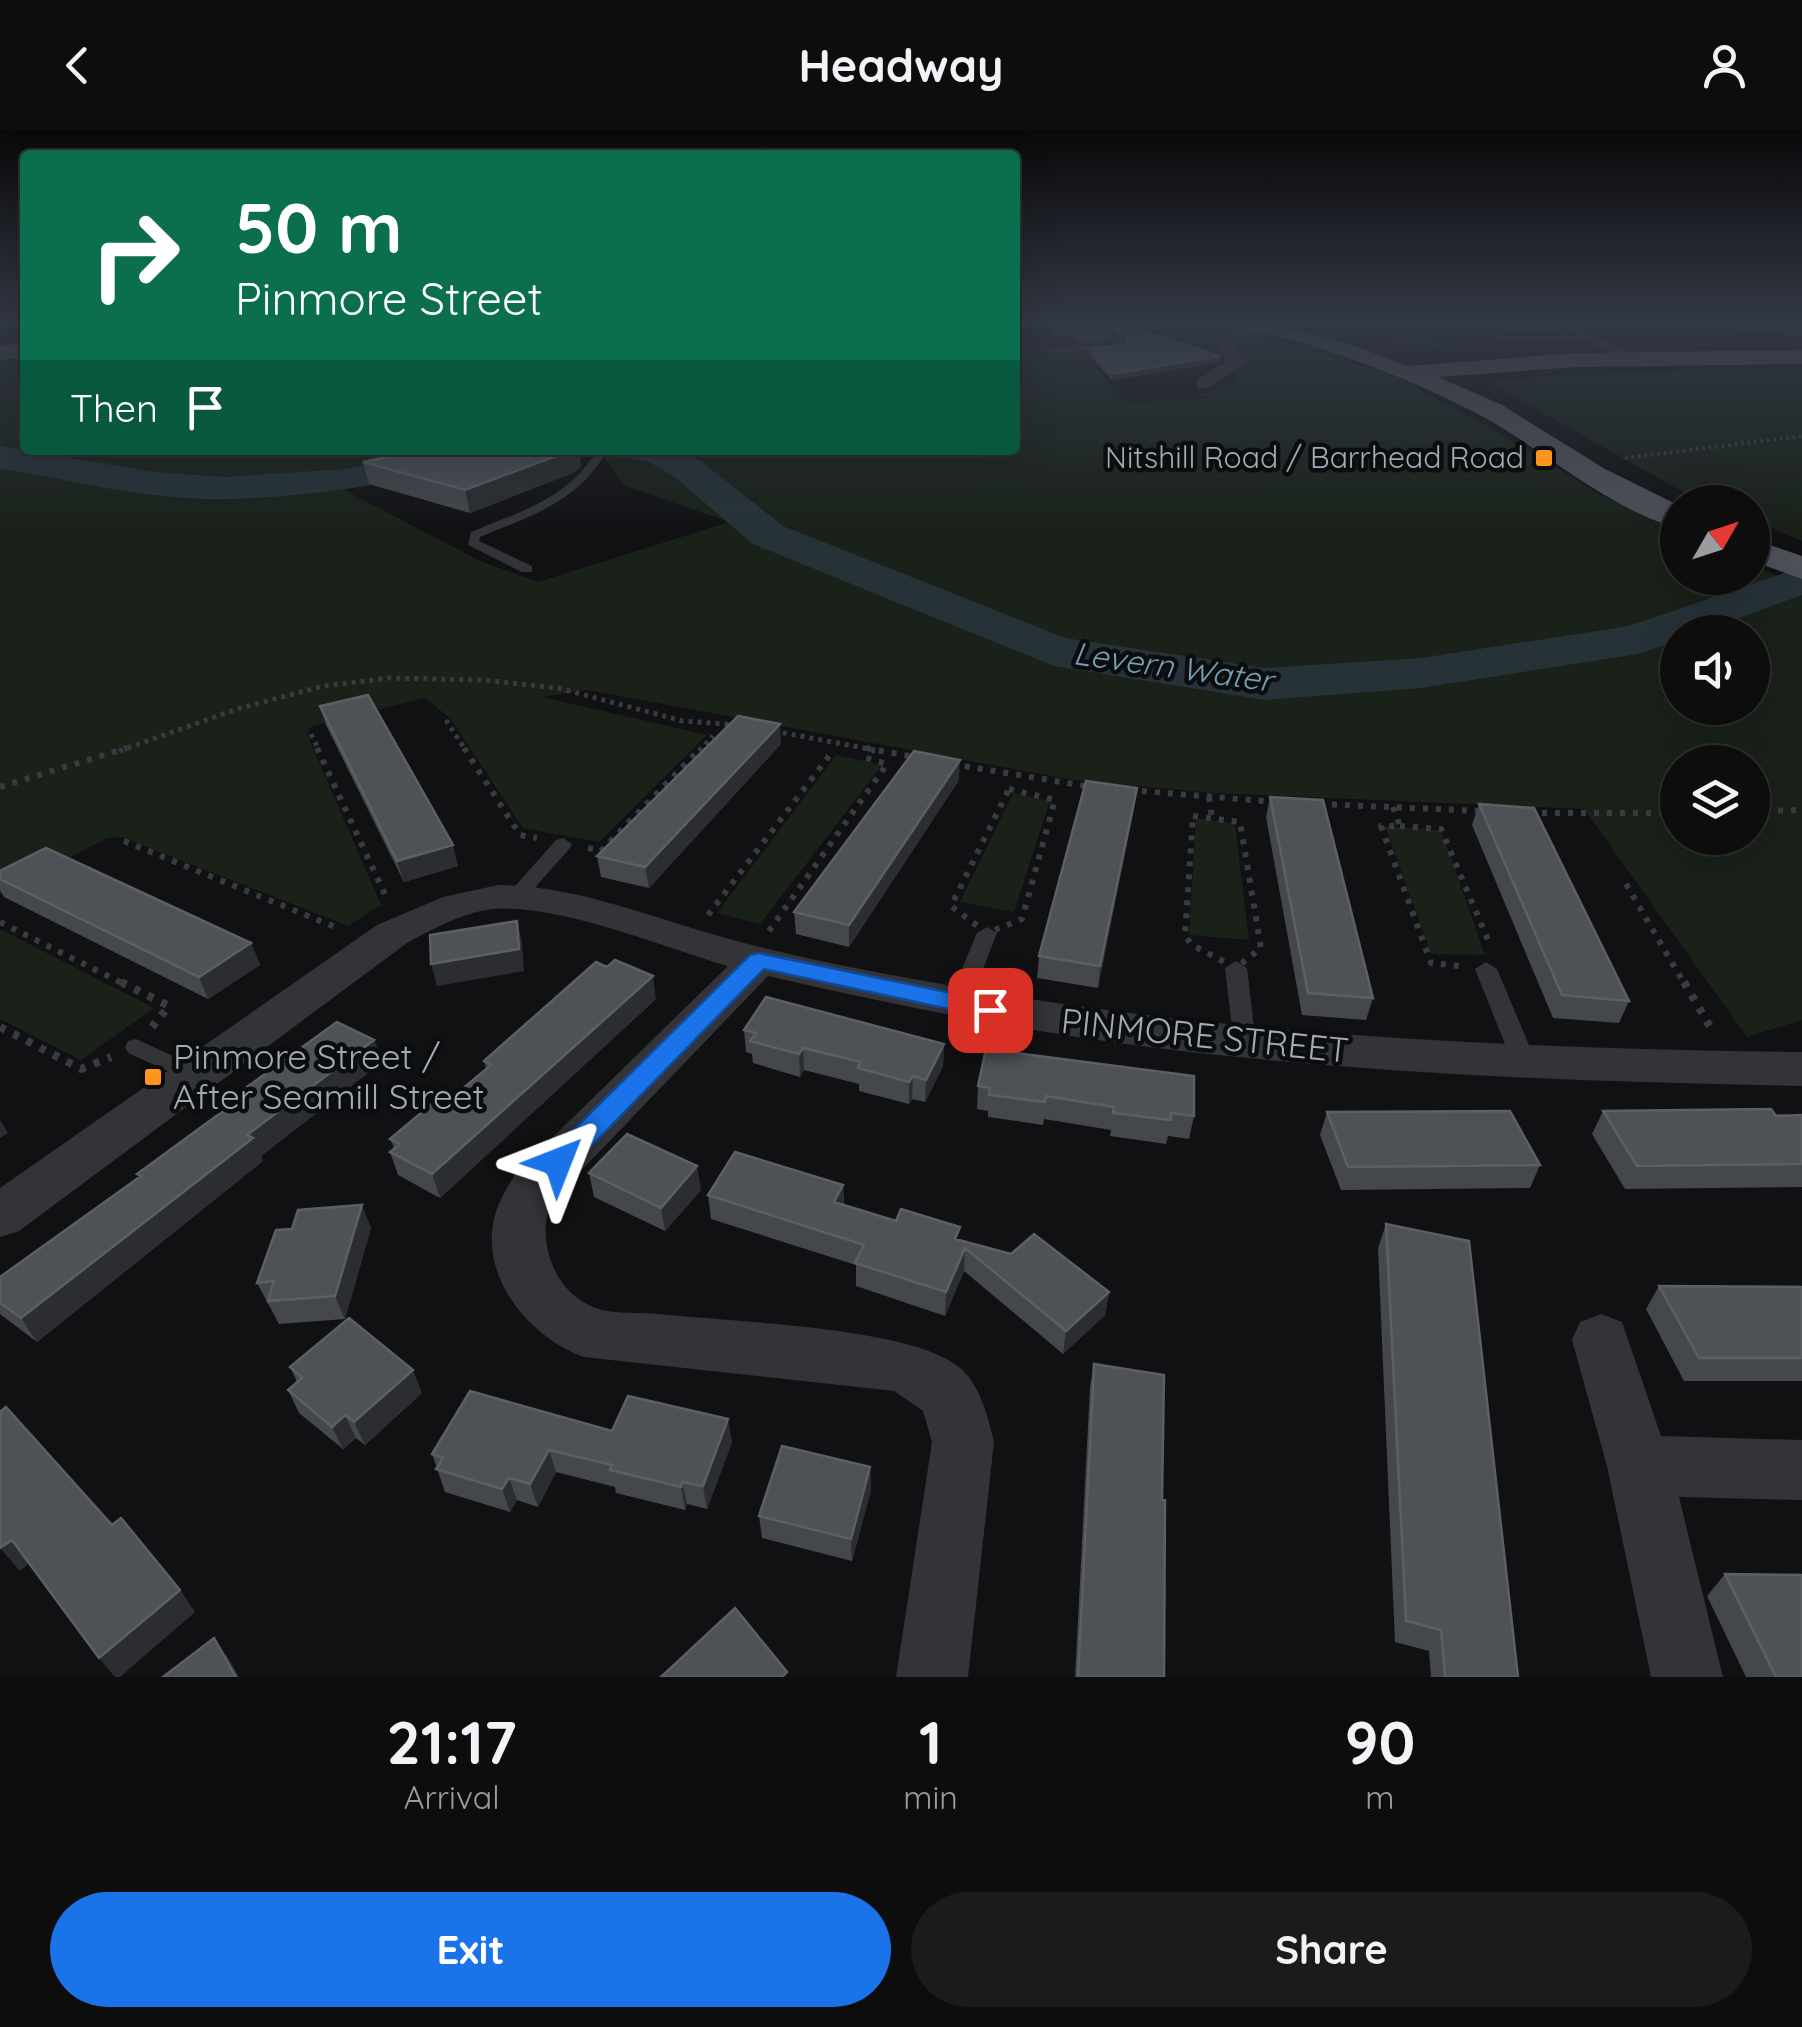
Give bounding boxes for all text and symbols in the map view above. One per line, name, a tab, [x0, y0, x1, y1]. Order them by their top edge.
text: Headway	[798, 37, 1004, 93]
icon: back	[50, 38, 105, 93]
icon: person	[1697, 38, 1752, 93]
text: 50 m	[235, 183, 402, 271]
icon: right	[70, 190, 200, 320]
text: Pinmore Street	[235, 270, 543, 326]
icon: arrive	[178, 380, 233, 435]
text: Then	[70, 384, 158, 432]
place label: Nitshill Road / Barrhead Road	[1105, 438, 1524, 476]
marker: Nitshill Road / Barrhead Road	[1533, 447, 1555, 469]
north arrow	[1660, 485, 1770, 595]
map controls	[1660, 485, 1770, 855]
button: sound	[1660, 615, 1770, 725]
water label: Levern Water	[1071, 632, 1279, 700]
button: layers	[1660, 745, 1770, 855]
pin	[948, 968, 1033, 1053]
icon: arrive	[963, 983, 1018, 1038]
street label: PINMORE STREET	[1059, 998, 1351, 1072]
place label: Pinmore Street / After Seamill Street	[173, 1034, 484, 1118]
marker: Pinmore Street / After Seamill Street	[142, 1066, 164, 1088]
position arrow	[506, 1110, 610, 1214]
text: 21:17	[387, 1704, 517, 1779]
text: 1	[919, 1704, 942, 1779]
text: 90	[1344, 1704, 1415, 1779]
text: Arrival	[404, 1777, 500, 1817]
text: min	[903, 1777, 958, 1817]
text: m	[1365, 1777, 1395, 1817]
button: Exit	[50, 1892, 891, 2007]
button: Share	[911, 1892, 1752, 2007]

